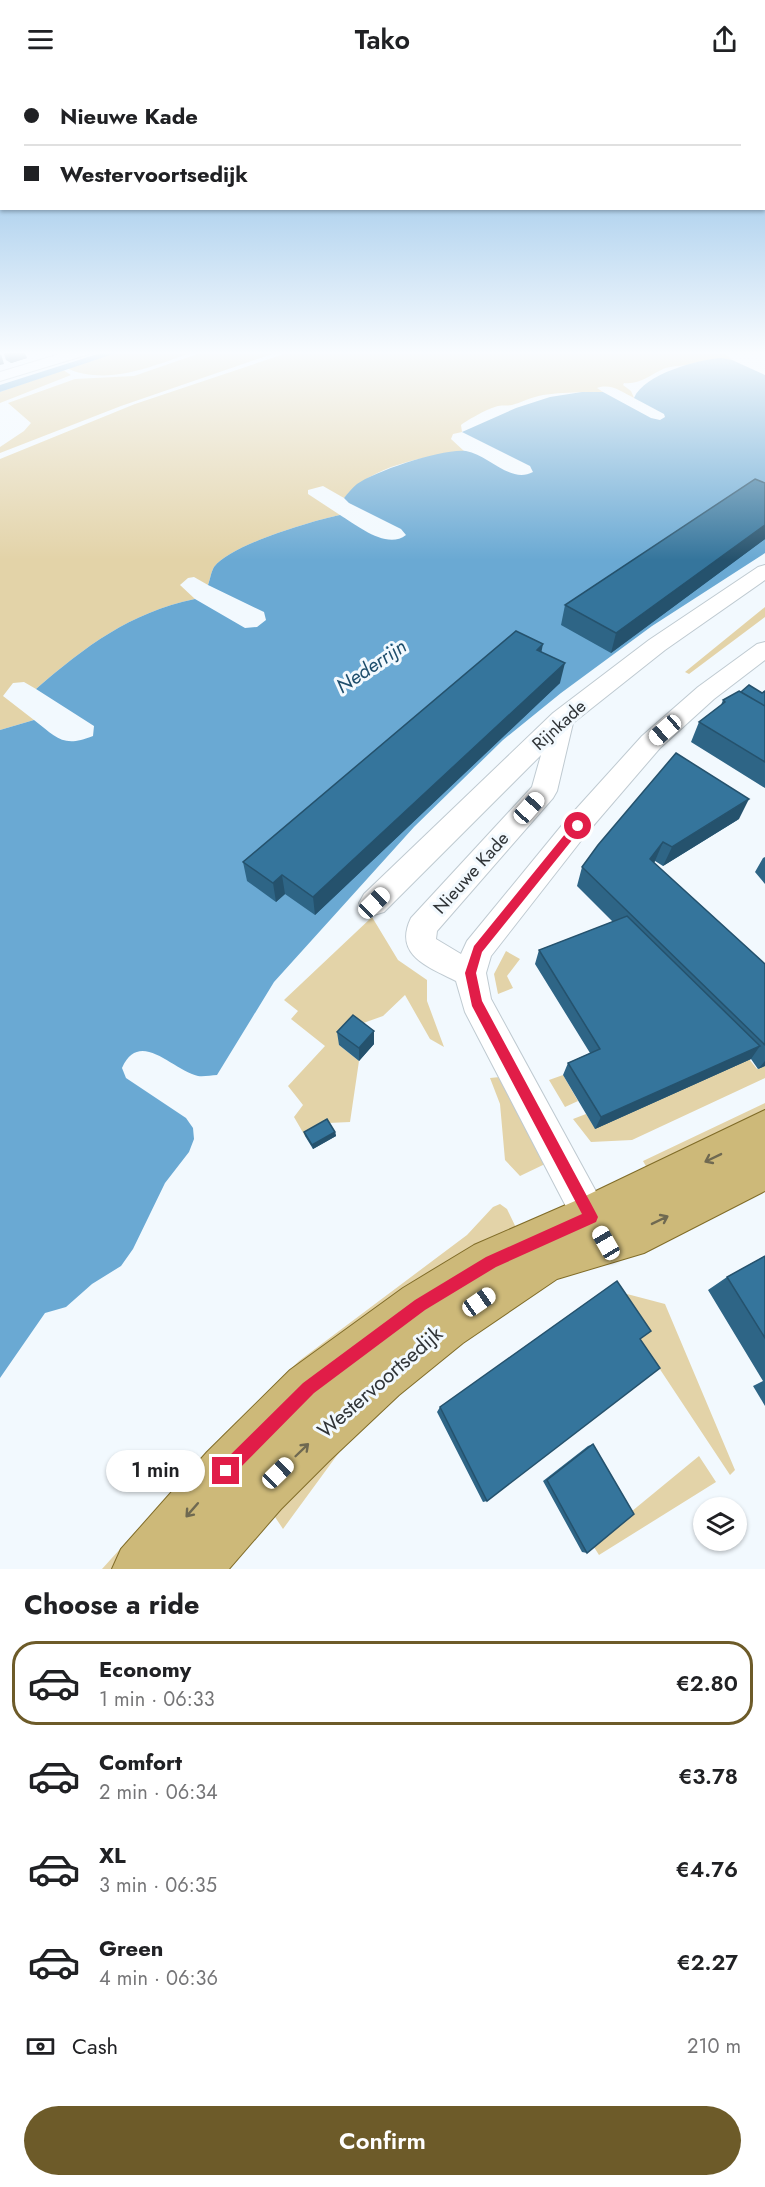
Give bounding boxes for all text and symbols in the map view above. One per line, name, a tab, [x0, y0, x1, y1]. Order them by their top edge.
text: Tako	[355, 20, 410, 59]
icon: menu	[24, 23, 57, 56]
icon: share	[708, 23, 741, 56]
text: Nieuwe Kade	[60, 100, 198, 132]
text: Westervoortsedijk	[60, 158, 248, 190]
water label: Nederrijn	[330, 632, 412, 701]
street label: Rijnkade	[526, 694, 592, 756]
car	[646, 711, 684, 749]
car	[510, 789, 548, 827]
route start	[564, 812, 591, 839]
street label: Nieuwe Kade	[427, 826, 515, 920]
car	[355, 884, 393, 922]
one-way arrow	[704, 1153, 722, 1164]
one-way arrow	[650, 1214, 668, 1226]
car	[589, 1223, 623, 1263]
car	[459, 1284, 499, 1320]
street label: Westervoortsedijk	[311, 1319, 450, 1445]
one-way arrow	[295, 1442, 310, 1457]
callout: 1 min	[106, 1450, 205, 1492]
car	[259, 1454, 297, 1492]
text: 1 min	[131, 1456, 180, 1485]
route end	[212, 1457, 239, 1484]
map controls	[693, 1497, 747, 1551]
button: layers	[693, 1497, 747, 1551]
one-way arrow	[185, 1502, 198, 1518]
text: Choose a ride	[24, 1585, 199, 1624]
text: Economy	[99, 1653, 191, 1685]
icon: car	[27, 1656, 81, 1710]
text: €2.80	[676, 1667, 738, 1699]
text: 1 min · 06:33	[99, 1685, 215, 1714]
text: Comfort	[99, 1746, 182, 1778]
icon: car	[27, 1749, 81, 1803]
text: €3.78	[678, 1760, 738, 1792]
text: 2 min · 06:34	[99, 1778, 218, 1807]
text: XL	[99, 1839, 126, 1871]
icon: car	[27, 1842, 81, 1896]
text: €4.76	[676, 1853, 738, 1885]
text: 3 min · 06:35	[99, 1871, 217, 1900]
text: Green	[99, 1932, 163, 1964]
icon: car	[27, 1935, 81, 1989]
text: €2.27	[677, 1946, 738, 1978]
text: 4 min · 06:36	[99, 1964, 218, 1993]
icon: cash	[24, 2030, 57, 2063]
text: Cash	[72, 2030, 118, 2062]
text: 210 m	[687, 2032, 741, 2061]
button: Confirm	[24, 2106, 741, 2175]

